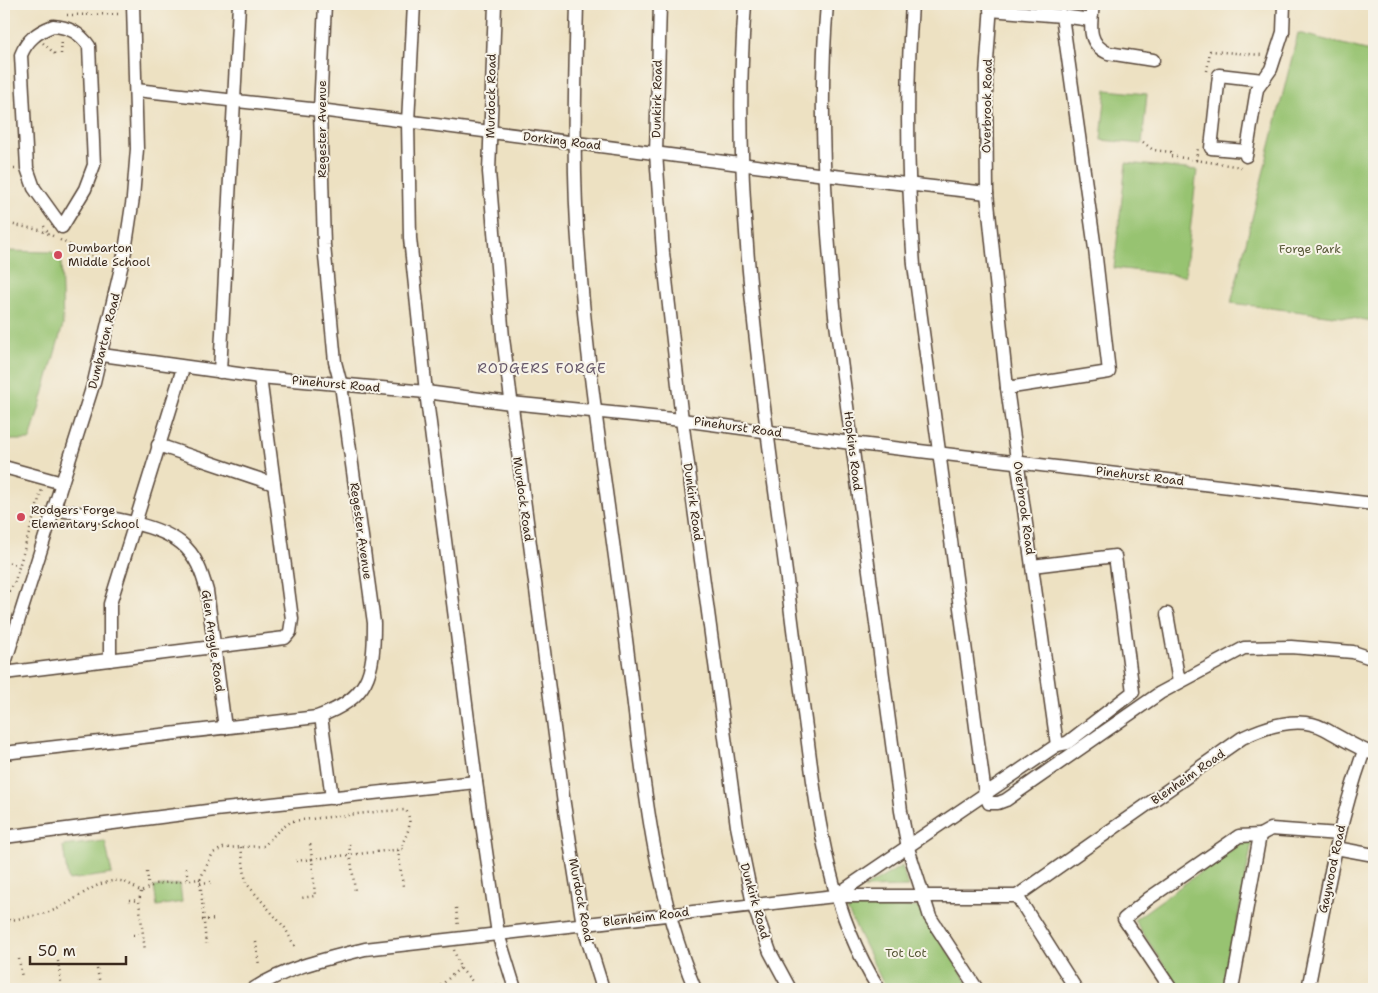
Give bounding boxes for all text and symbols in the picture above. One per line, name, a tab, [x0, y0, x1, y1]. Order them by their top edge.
street label: Murdock Road	[482, 53, 500, 139]
street label: Overbrook Road	[978, 58, 996, 153]
street label: Dunkirk Road	[648, 59, 666, 138]
street label: Regester Avenue	[314, 80, 330, 178]
street label: Dorking Road	[522, 128, 602, 154]
place label: Dumbarton Middle School	[68, 240, 150, 270]
park label: Forge Park	[1279, 241, 1341, 257]
marker: Dumbarton Middle School	[52, 249, 64, 261]
street label: Dumbarton Road	[84, 291, 124, 391]
district label: RODGERS FORGE	[477, 359, 607, 377]
street label: Pinehurst Road	[291, 372, 381, 396]
street label: Hopkins Road	[840, 410, 866, 492]
street label: Pinehurst Road	[693, 413, 783, 441]
street label: Murdock Road	[509, 456, 537, 543]
street label: Overbrook Road	[1010, 460, 1039, 556]
street label: Dunkirk Road	[680, 462, 706, 542]
street label: Pinehurst Road	[1095, 463, 1185, 489]
street label: Regester Avenue	[346, 481, 376, 581]
place label: Rodgers Forge Elementary School	[31, 502, 139, 532]
marker: Rodgers Forge Elementary School	[15, 511, 27, 523]
street label: Glen Argyle Road	[198, 589, 228, 694]
street label: Blenheim Road	[1148, 745, 1228, 808]
street label: Gaywood Road	[1315, 823, 1349, 915]
street label: Murdock Road	[565, 857, 597, 944]
street label: Dunkirk Road	[737, 861, 774, 941]
street label: Blenheim Road	[602, 904, 690, 930]
scale bar	[30, 933, 126, 965]
text: 50 m	[38, 941, 76, 961]
park label: Tot Lot	[885, 945, 927, 961]

